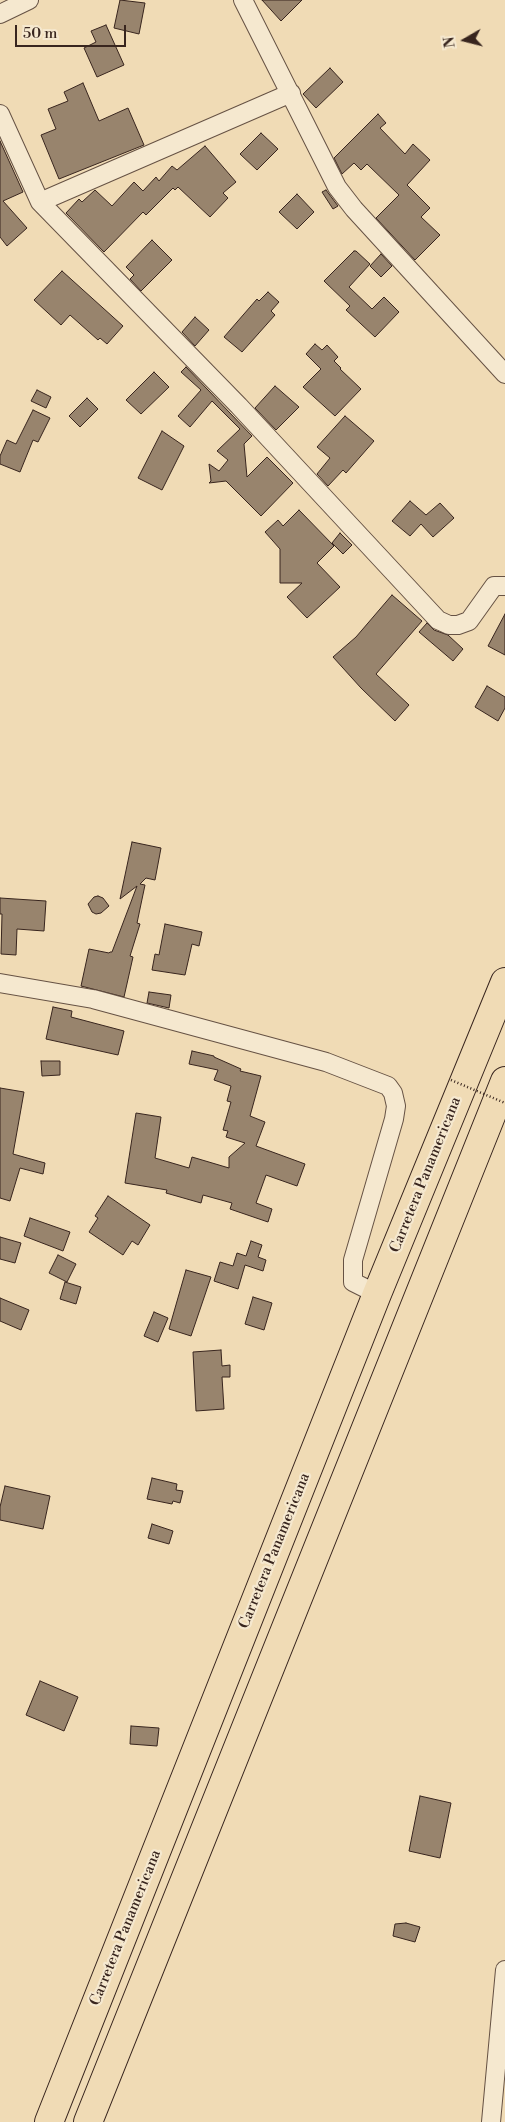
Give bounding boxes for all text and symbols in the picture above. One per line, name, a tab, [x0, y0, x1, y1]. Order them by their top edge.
scale bar	[18, 15, 129, 47]
north arrow	[440, 15, 490, 65]
text: 50 m	[23, 24, 57, 43]
text: N	[440, 35, 460, 49]
street label: Carretera Panamericana	[387, 1095, 465, 1255]
street label: Carretera Panamericana	[236, 1471, 314, 1631]
street label: Carretera Panamericana	[87, 1848, 165, 2008]

